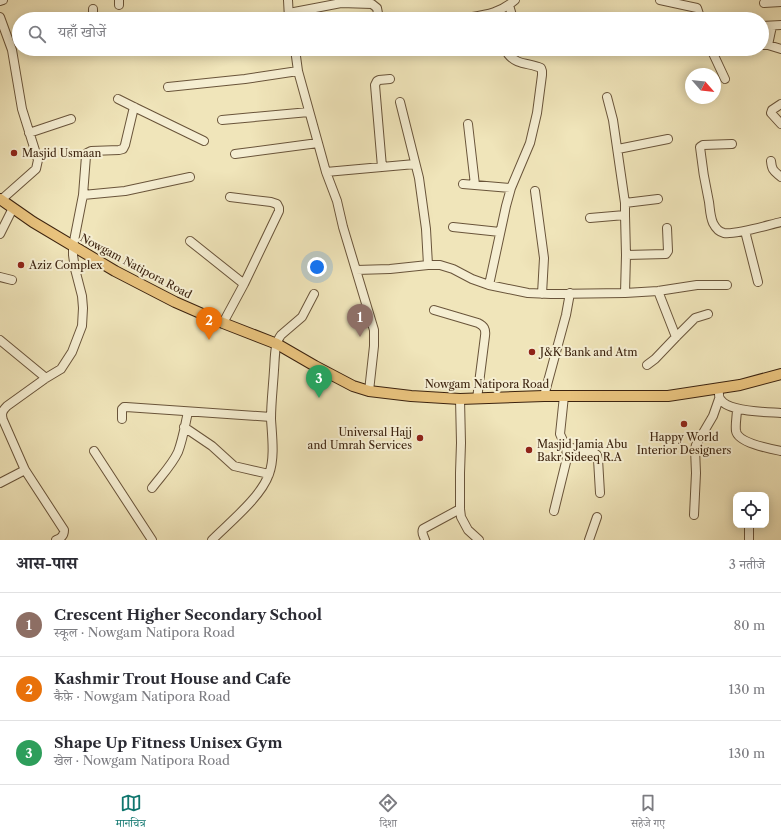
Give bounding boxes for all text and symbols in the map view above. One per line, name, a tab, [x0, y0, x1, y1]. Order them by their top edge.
search box	[12, 12, 769, 56]
text: यहाँ खोजें	[58, 22, 106, 41]
icon: search	[26, 23, 48, 45]
north arrow	[685, 68, 721, 104]
place label: Masjid Usmaan	[22, 146, 102, 160]
marker: Masjid Usmaan	[9, 148, 19, 158]
street label: Nowgam Natipora Road	[78, 231, 195, 302]
your location	[307, 257, 327, 277]
place label: Aziz Complex	[28, 258, 103, 272]
marker: Aziz Complex	[16, 260, 26, 270]
pin: 1	[347, 304, 373, 337]
pin: 2	[196, 307, 222, 340]
place label: J&K Bank and Atm	[538, 345, 638, 359]
marker: J&K Bank and Atm	[527, 347, 537, 357]
pin: 3	[306, 365, 332, 398]
street label: Nowgam Natipora Road	[425, 377, 550, 391]
marker: Happy World Interior Designers	[679, 419, 689, 429]
place label: Universal Hajj and Umrah Services	[308, 425, 412, 452]
place label: Happy World Interior Designers	[637, 430, 732, 457]
marker: Universal Hajj and Umrah Services	[415, 433, 425, 443]
place label: Masjid Jamia Abu Bakr Sideeq R.A	[537, 437, 628, 464]
marker: Masjid Jamia Abu Bakr Sideeq R.A	[524, 445, 534, 455]
map controls	[733, 492, 769, 528]
button: locate	[733, 492, 769, 528]
text: आस-पास	[16, 553, 78, 573]
text: 3 नतीजे	[729, 556, 765, 572]
text: Crescent Higher Secondary School	[54, 605, 322, 624]
text: 1	[26, 617, 32, 633]
text: 80 m	[733, 617, 765, 633]
text: स्कूल · Nowgam Natipora Road	[54, 624, 235, 640]
text: Kashmir Trout House and Cafe	[54, 669, 291, 688]
text: 2	[25, 681, 33, 697]
text: 130 m	[729, 681, 765, 697]
text: कैफ़े · Nowgam Natipora Road	[54, 688, 230, 704]
text: Shape Up Fitness Unisex Gym	[54, 733, 282, 752]
text: 3	[25, 745, 33, 761]
text: 130 m	[729, 745, 765, 761]
text: खेल · Nowgam Natipora Road	[54, 752, 230, 768]
tab: मानचित्र	[116, 792, 146, 834]
tab: दिशा	[377, 792, 399, 834]
tab: सहेजे गए	[631, 792, 665, 834]

